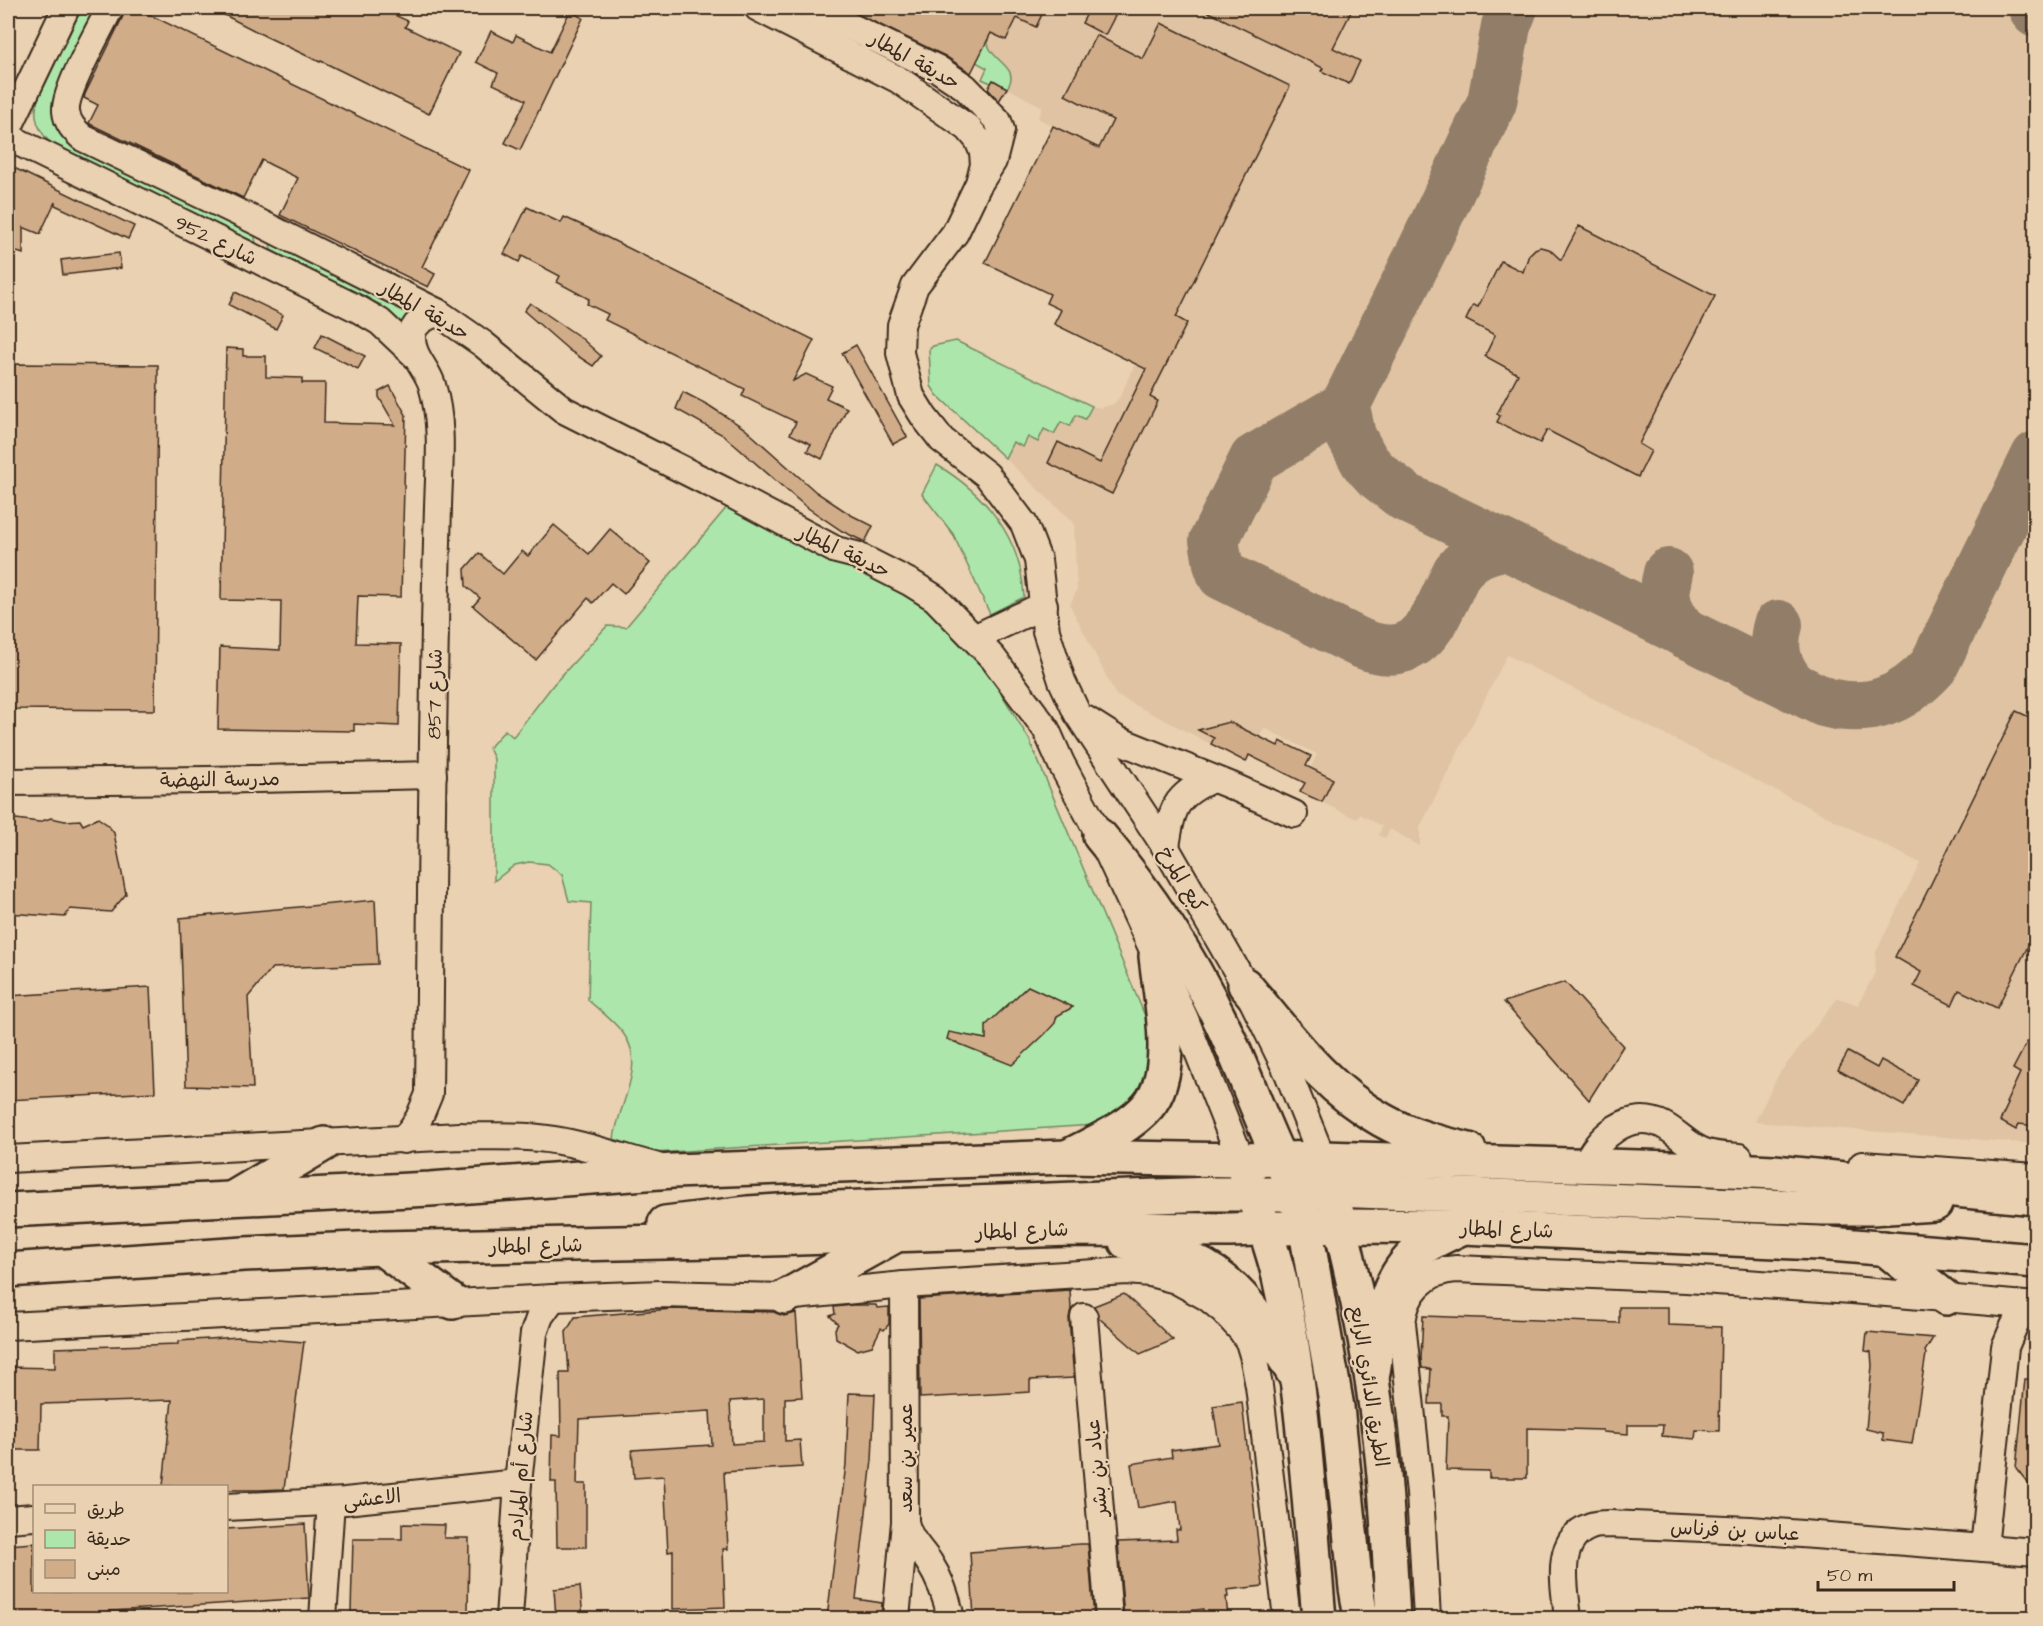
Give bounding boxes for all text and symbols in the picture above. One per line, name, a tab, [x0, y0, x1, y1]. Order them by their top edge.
street label: حديقة المطار	[863, 24, 965, 97]
street label: شارع 952	[170, 209, 261, 273]
street label: حديقة المطار	[373, 273, 474, 348]
street label: حديقة المطار	[791, 517, 894, 586]
street label: شارع 857	[420, 648, 450, 740]
street label: مدرسة النهضة	[160, 765, 280, 795]
street label: كبع المرخ	[1151, 841, 1213, 918]
street label: شارع المطار	[1458, 1214, 1554, 1246]
street label: شارع المطار	[973, 1215, 1069, 1247]
street label: شارع المطار	[487, 1231, 583, 1261]
street label: الطريق الدائري الرابع	[1342, 1304, 1396, 1469]
street label: عمير بن سعد	[892, 1403, 920, 1513]
street label: شارع أم المرادم	[501, 1410, 542, 1542]
street label: عباد بن بشر	[1079, 1418, 1115, 1520]
street label: الاعشى	[342, 1482, 402, 1516]
legend	[33, 1485, 228, 1593]
text: طريق	[87, 1497, 125, 1522]
street label: عباس بن فرناس	[1670, 1514, 1800, 1548]
text: حديقة	[87, 1527, 131, 1552]
scale bar	[1818, 1554, 1954, 1592]
text: مبنى	[87, 1557, 121, 1582]
text: 50 m	[1827, 1563, 1872, 1588]

